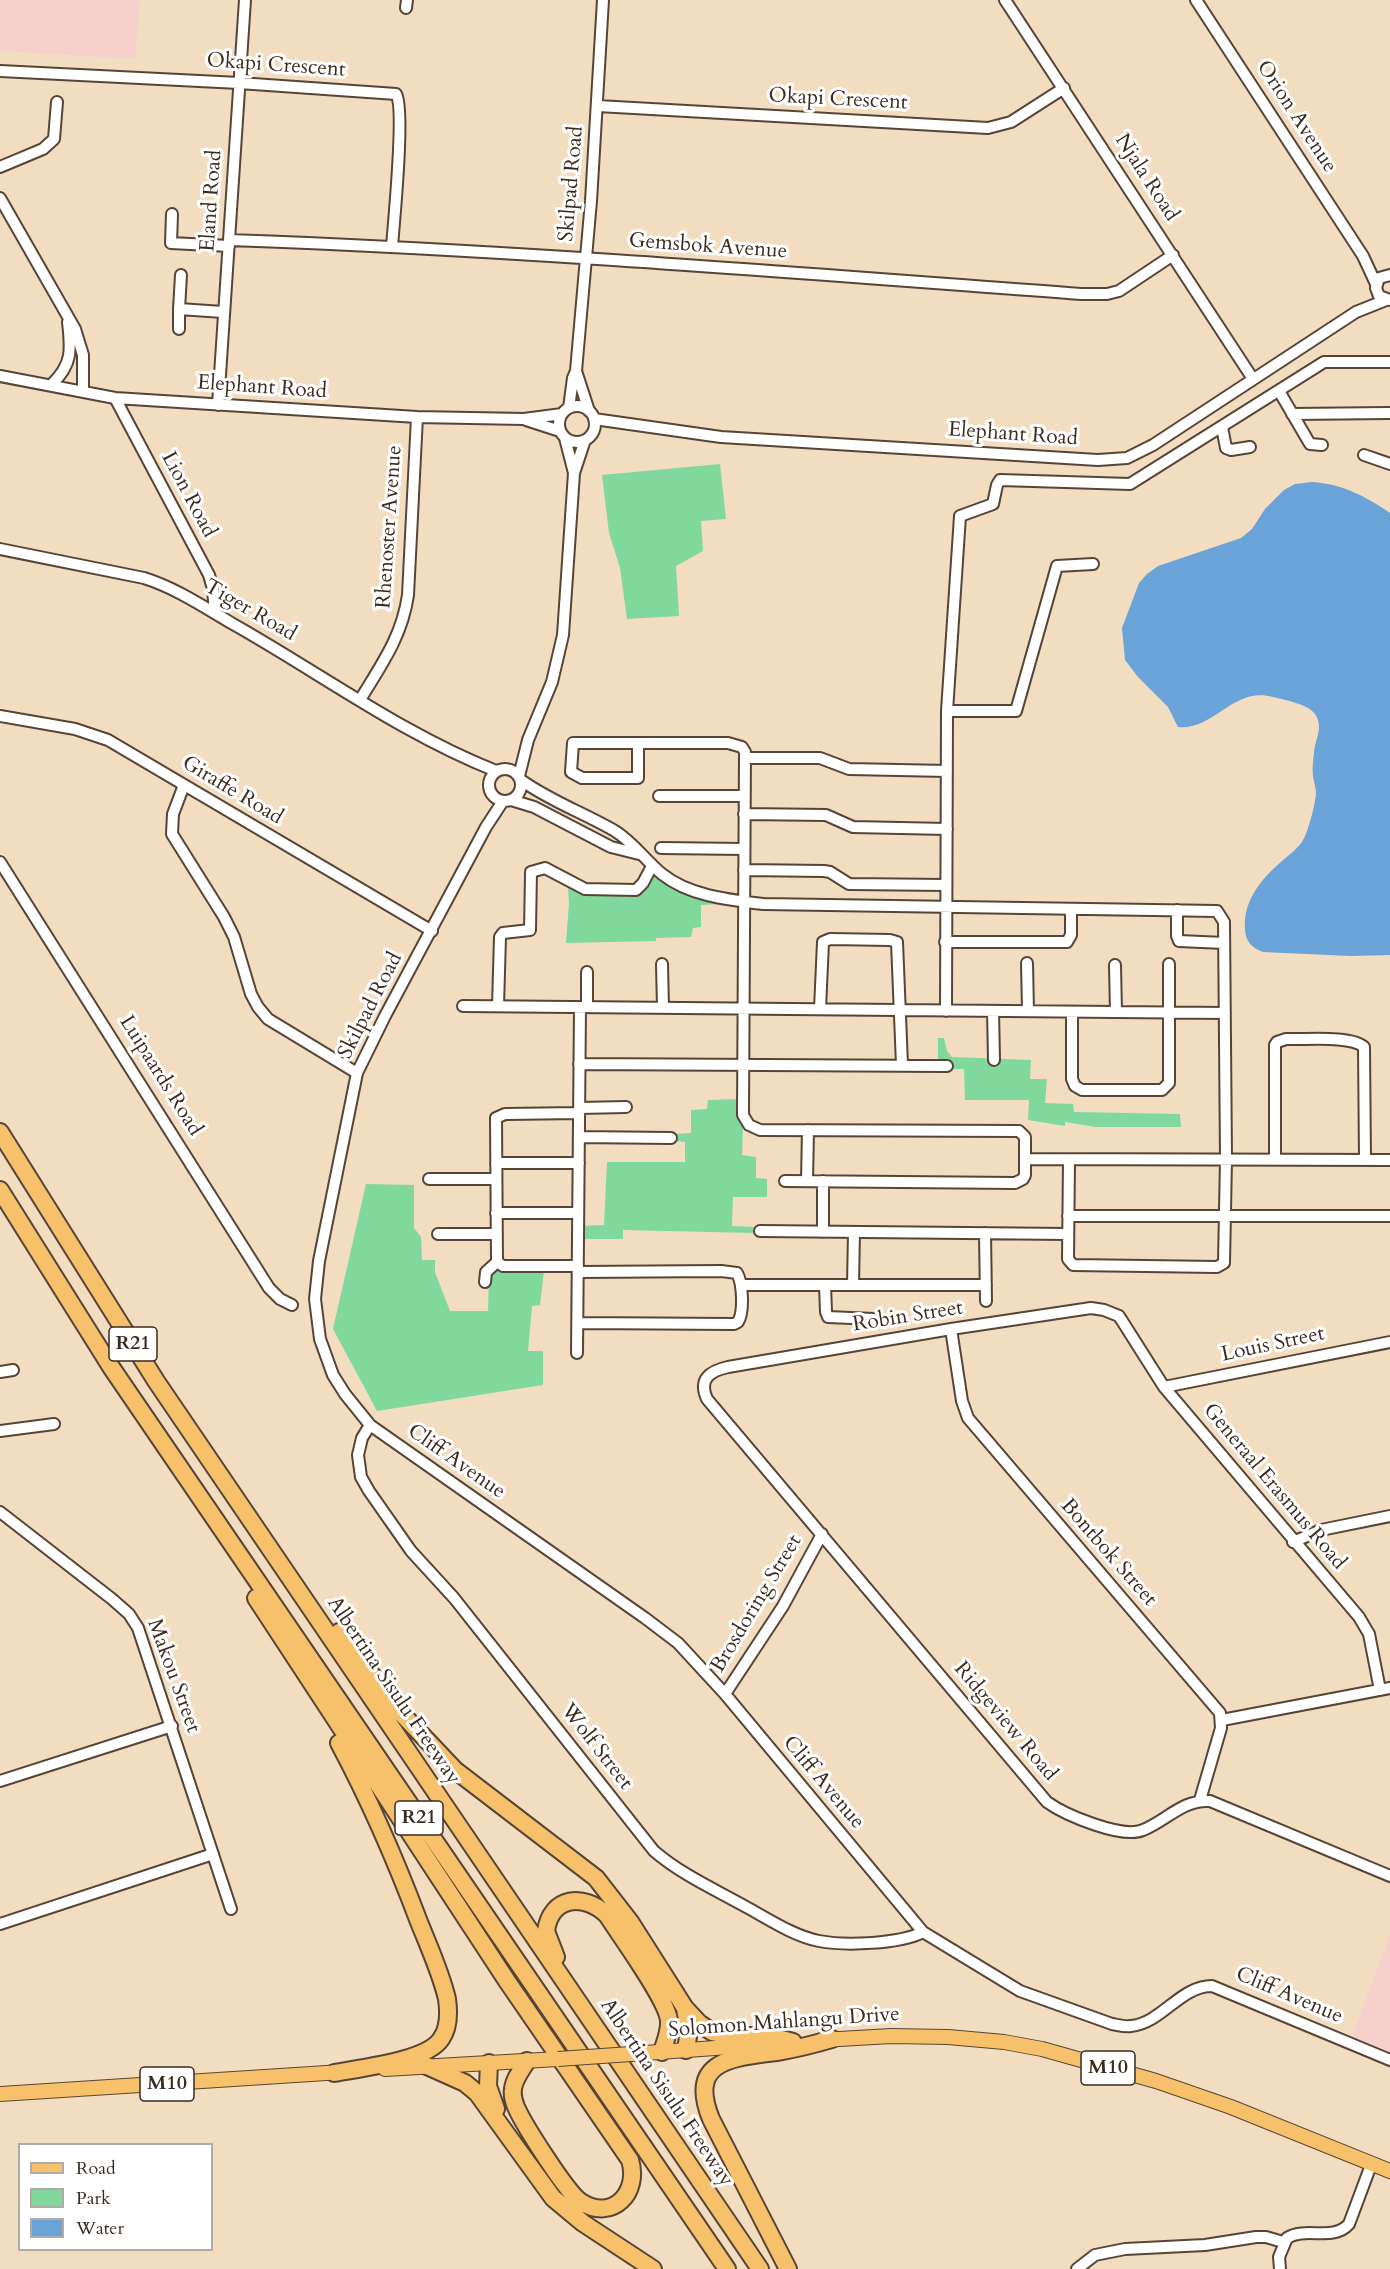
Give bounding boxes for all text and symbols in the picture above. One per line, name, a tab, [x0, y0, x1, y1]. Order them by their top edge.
street label: Okapi Crescent	[206, 49, 346, 83]
street label: Orion Avenue	[1250, 56, 1342, 178]
street label: Okapi Crescent	[768, 84, 908, 116]
street label: Skilpad Road	[554, 125, 590, 243]
street label: Njala Road	[1108, 130, 1184, 226]
street label: Eland Road	[196, 149, 228, 253]
street label: Gemsbok Avenue	[628, 229, 788, 265]
street label: Elephant Road	[196, 371, 328, 405]
street label: Elephant Road	[947, 418, 1079, 452]
street label: Rhenoster Avenue	[372, 445, 408, 609]
street label: Lion Road	[155, 448, 221, 542]
street label: Tiger Road	[200, 575, 300, 647]
street label: Giraffe Road	[177, 751, 287, 831]
street label: Skilpad Road	[333, 948, 409, 1064]
street label: Luipaards Road	[113, 1011, 207, 1141]
street label: Robin Street	[851, 1296, 965, 1338]
street label: Louis Street	[1219, 1322, 1327, 1368]
road number: R21	[109, 1327, 157, 1361]
street label: Generaal Erasmus Road	[1197, 1399, 1351, 1575]
street label: Cliff Avenue	[402, 1419, 510, 1505]
street label: Bontbok Street	[1054, 1494, 1162, 1612]
street label: Brosdoring Street	[706, 1531, 808, 1677]
street label: Albertina Sisulu Freeway	[321, 1592, 465, 1790]
street label: Makou Street	[141, 1616, 205, 1736]
street label: Ridgeview Road	[948, 1657, 1062, 1787]
street label: Wolf Street	[555, 1699, 637, 1795]
street label: Cliff Avenue	[777, 1731, 869, 1835]
road number: R21	[395, 1801, 443, 1835]
street label: Cliff Avenue	[1232, 1962, 1346, 2030]
street label: Albertina Sisulu Freeway	[594, 1994, 738, 2192]
street label: Solomon Mahlangu Drive	[668, 2002, 900, 2044]
road number: M10	[1081, 2051, 1135, 2085]
road number: M10	[140, 2067, 194, 2101]
legend	[18, 2143, 213, 2251]
text: Road	[76, 2156, 116, 2181]
text: Park	[76, 2186, 111, 2211]
text: Water	[76, 2216, 124, 2241]

